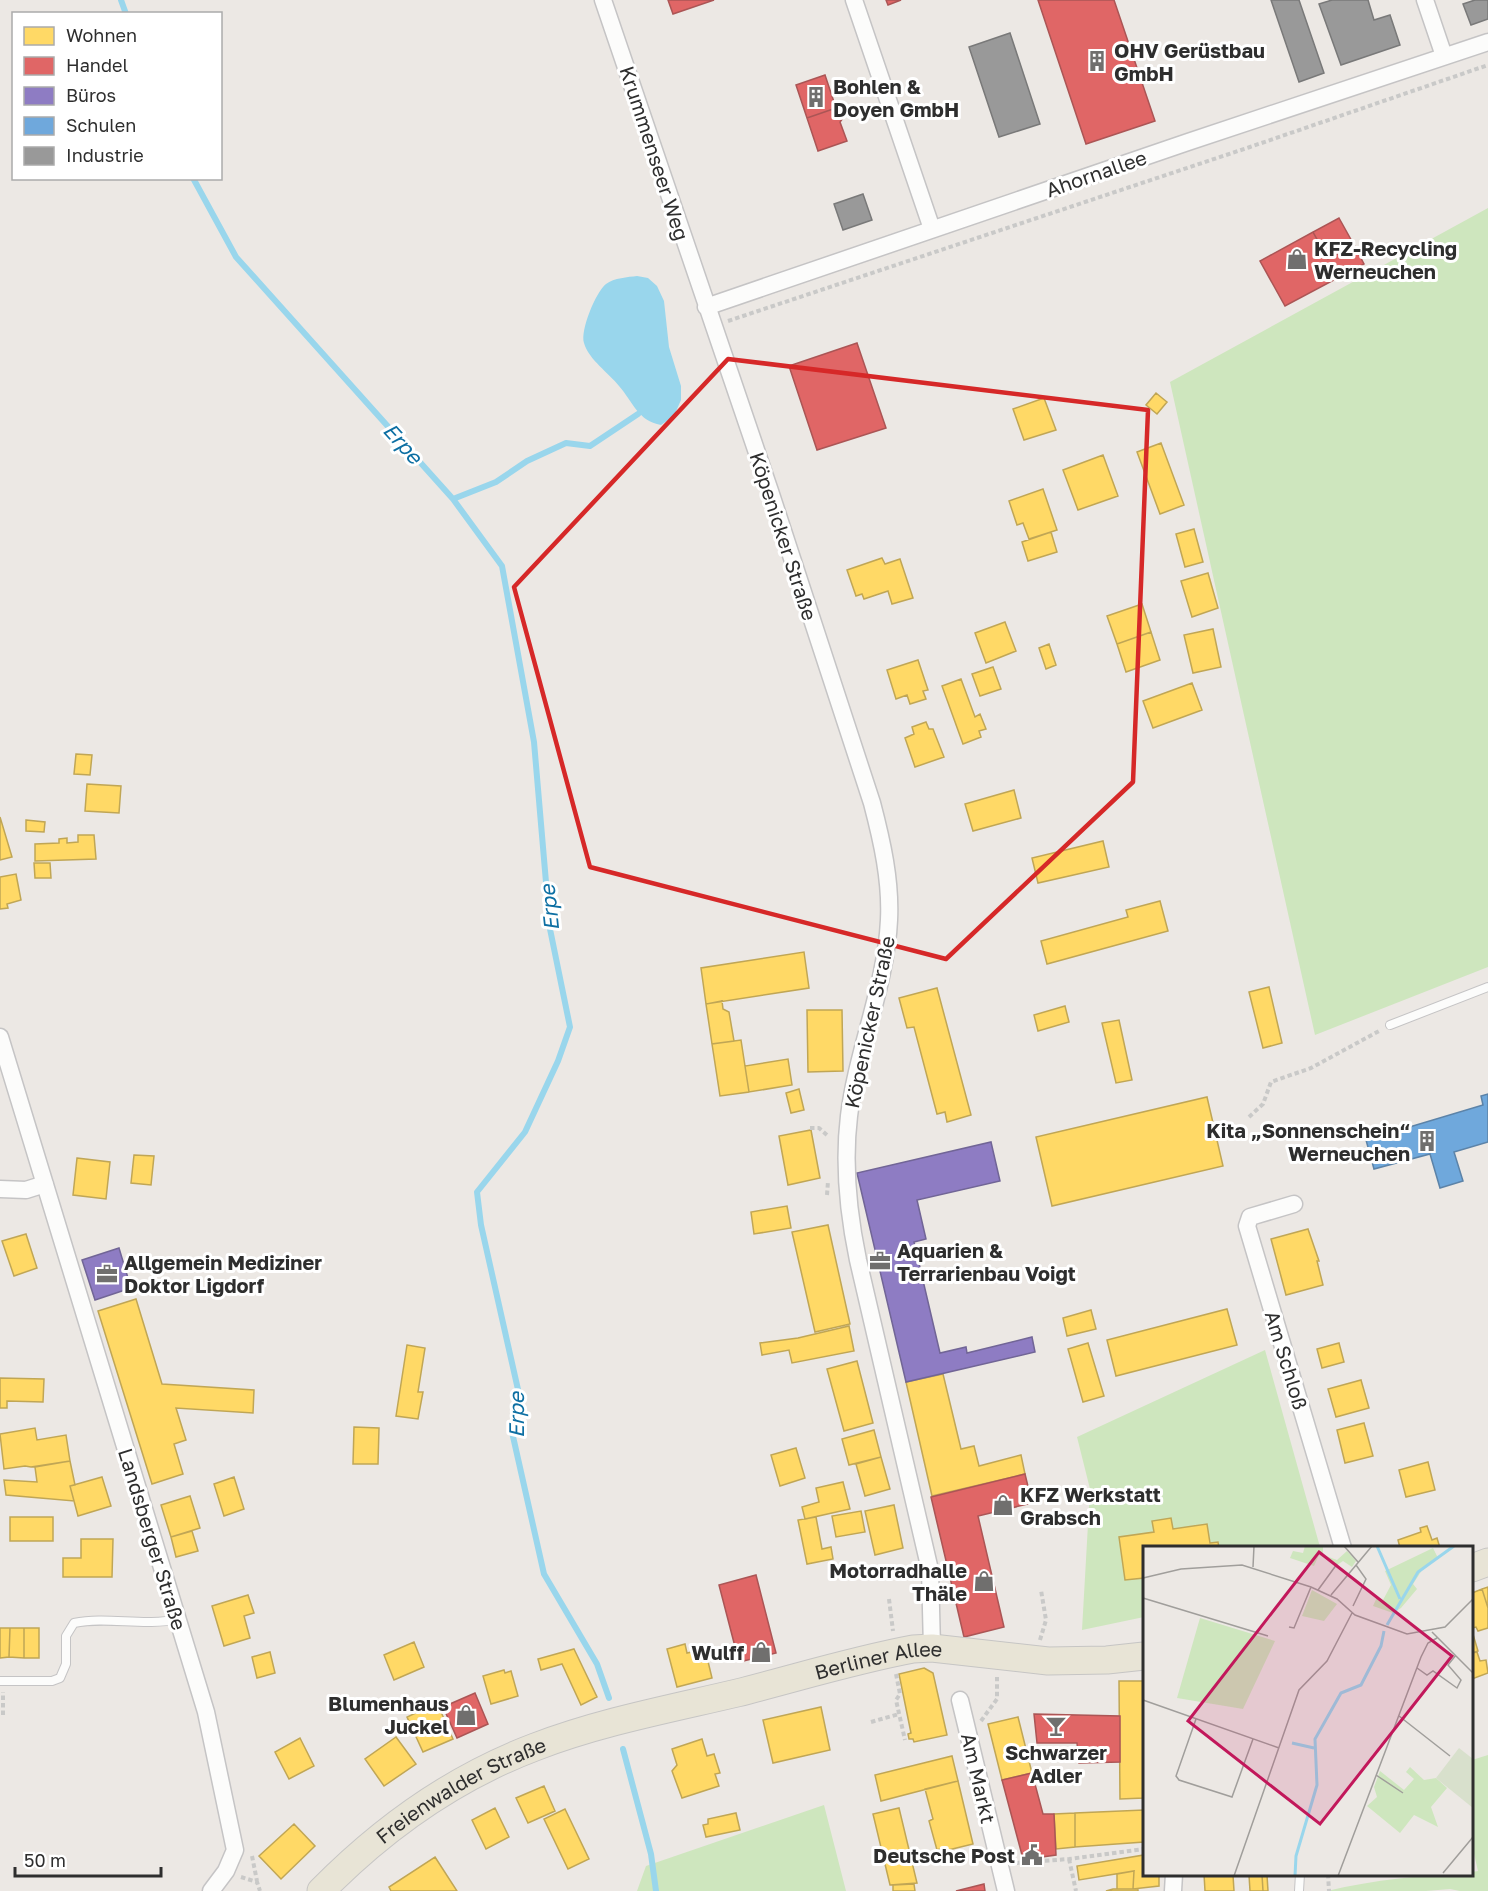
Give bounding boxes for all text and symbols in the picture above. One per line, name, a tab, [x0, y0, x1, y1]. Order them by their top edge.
legend	[12, 12, 222, 180]
text: Wohnen	[66, 24, 137, 46]
place label: OHV Gerüstbau GmbH	[1114, 38, 1265, 85]
building icon: OHV Gerüstbau GmbH	[1085, 49, 1109, 73]
text: Handel	[66, 54, 128, 76]
street label: Krummenseer Weg	[615, 63, 695, 243]
place label: Bohlen & Doyen GmbH	[833, 74, 959, 121]
text: Büros	[66, 84, 116, 106]
building icon: Bohlen & Doyen GmbH	[804, 85, 828, 109]
text: Schulen	[66, 114, 136, 136]
text: Industrie	[66, 144, 144, 166]
street label: Ahornallee	[1042, 145, 1150, 201]
place label: KFZ-Recycling Werneuchen	[1314, 236, 1457, 283]
shop icon: KFZ-Recycling Werneuchen	[1285, 247, 1309, 271]
water label: Erpe	[378, 417, 429, 470]
street label: Köpenicker Straße	[745, 449, 823, 623]
water label: Erpe	[533, 882, 564, 932]
street label: Köpenicker Straße	[839, 934, 899, 1110]
place label: Kita „Sonnenschein“ Werneuchen	[1206, 1118, 1410, 1165]
building icon: Kita „Sonnenschein“ Werneuchen	[1415, 1129, 1439, 1153]
place label: Aquarien & Terrarienbau Voigt	[897, 1238, 1076, 1285]
office icon: Aquarien & Terrarienbau Voigt	[868, 1249, 892, 1273]
place label: Allgemein Mediziner Doktor Ligdorf	[124, 1250, 322, 1297]
office icon: Allgemein Mediziner Doktor Ligdorf	[95, 1262, 119, 1286]
street label: Am Schloß	[1261, 1308, 1313, 1412]
water label: Erpe	[503, 1390, 529, 1438]
street label: Landsberger Straße	[114, 1445, 192, 1633]
place label: KFZ Werkstatt Grabsch	[1020, 1482, 1161, 1529]
shop icon: KFZ Werkstatt Grabsch	[991, 1493, 1015, 1517]
inset map	[1143, 1546, 1473, 1876]
place label: Motorradhalle Thäle	[829, 1558, 967, 1605]
shop icon: Motorradhalle Thäle	[972, 1569, 996, 1593]
street label: Berliner Allee	[812, 1636, 944, 1684]
place label: Wulff	[691, 1640, 745, 1664]
shop icon: Wulff	[749, 1640, 773, 1664]
place label: Blumenhaus Juckel	[328, 1691, 449, 1738]
shop icon: Blumenhaus Juckel	[454, 1703, 478, 1727]
bar icon: Schwarzer Adler	[1044, 1714, 1068, 1738]
street label: Am Markt	[957, 1730, 1001, 1826]
street label: Freienwalder Straße	[371, 1732, 549, 1848]
place label: Schwarzer Adler	[1005, 1740, 1107, 1787]
scale bar	[15, 1840, 160, 1878]
place label: Deutsche Post	[873, 1843, 1015, 1867]
public building icon: Deutsche Post	[1020, 1843, 1044, 1867]
text: 50 m	[24, 1849, 66, 1871]

